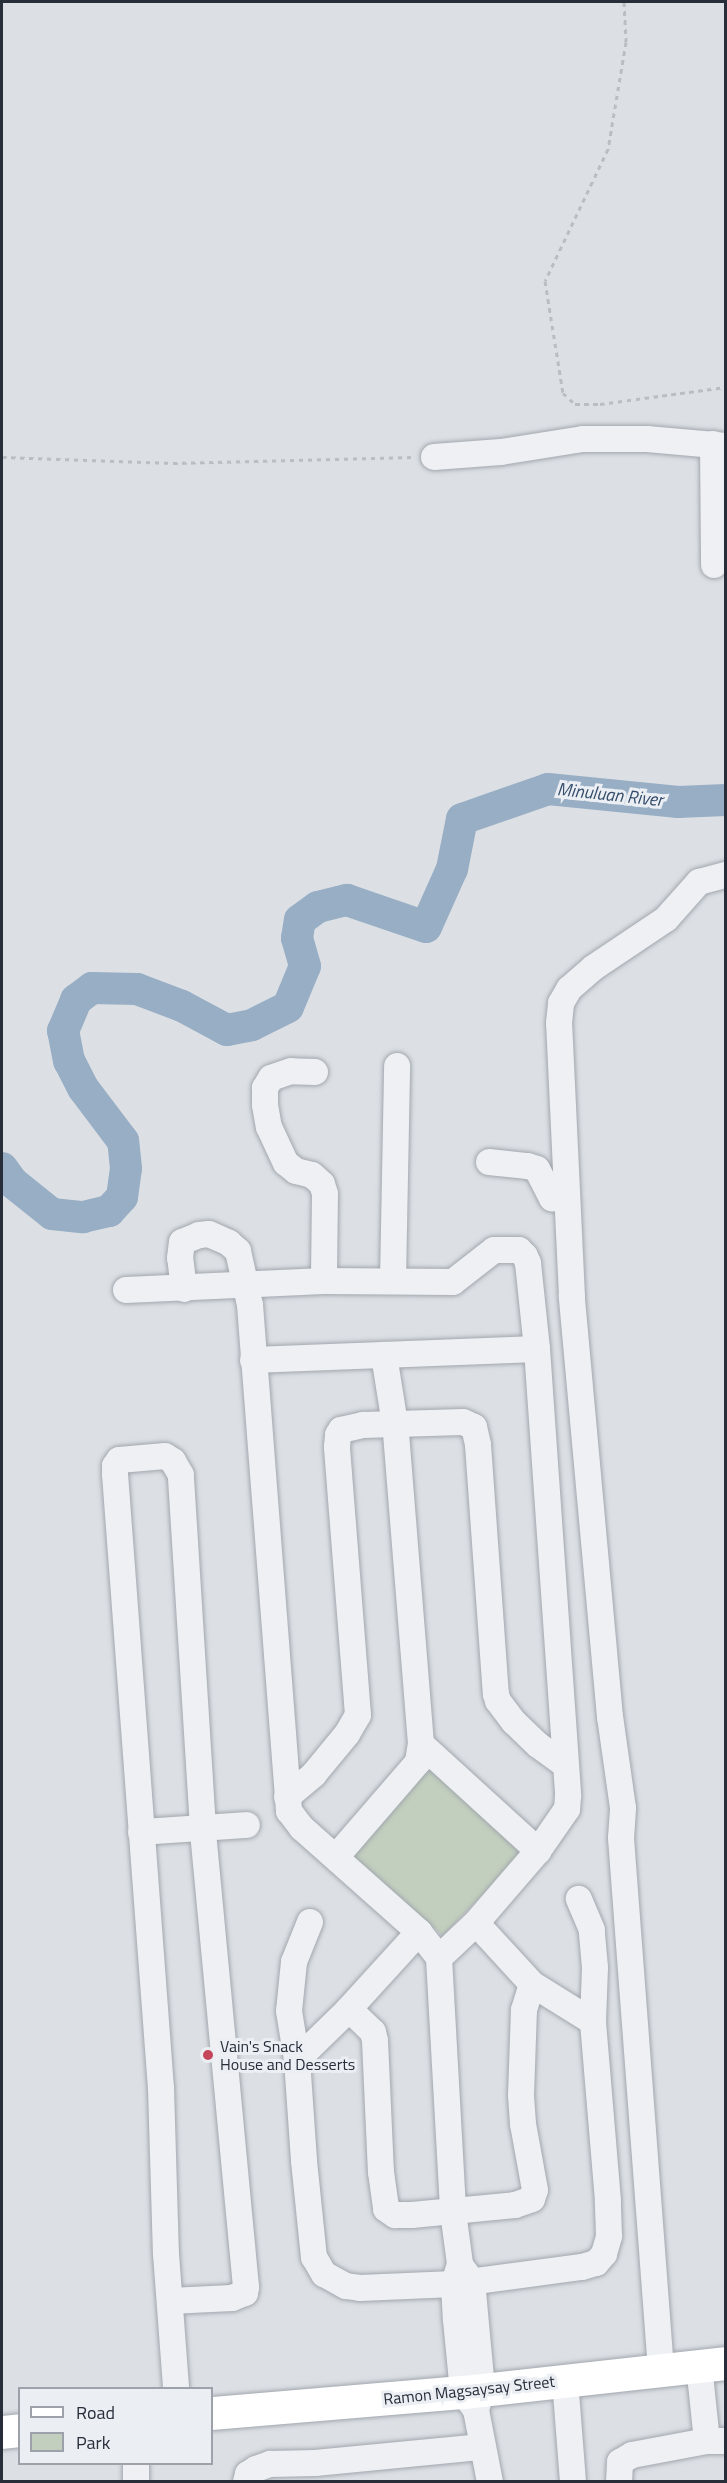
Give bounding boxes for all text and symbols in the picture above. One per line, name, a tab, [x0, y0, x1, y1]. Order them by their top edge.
water label: Minuluan River	[556, 779, 664, 811]
place label: Vain's Snack House and Desserts	[220, 2036, 355, 2074]
marker: Vain's Snack House and Desserts	[201, 2048, 215, 2062]
street label: Ramon Magsaysay Street	[382, 2371, 556, 2409]
legend	[18, 2387, 213, 2465]
text: Road	[76, 2399, 115, 2426]
text: Park	[76, 2429, 110, 2456]

